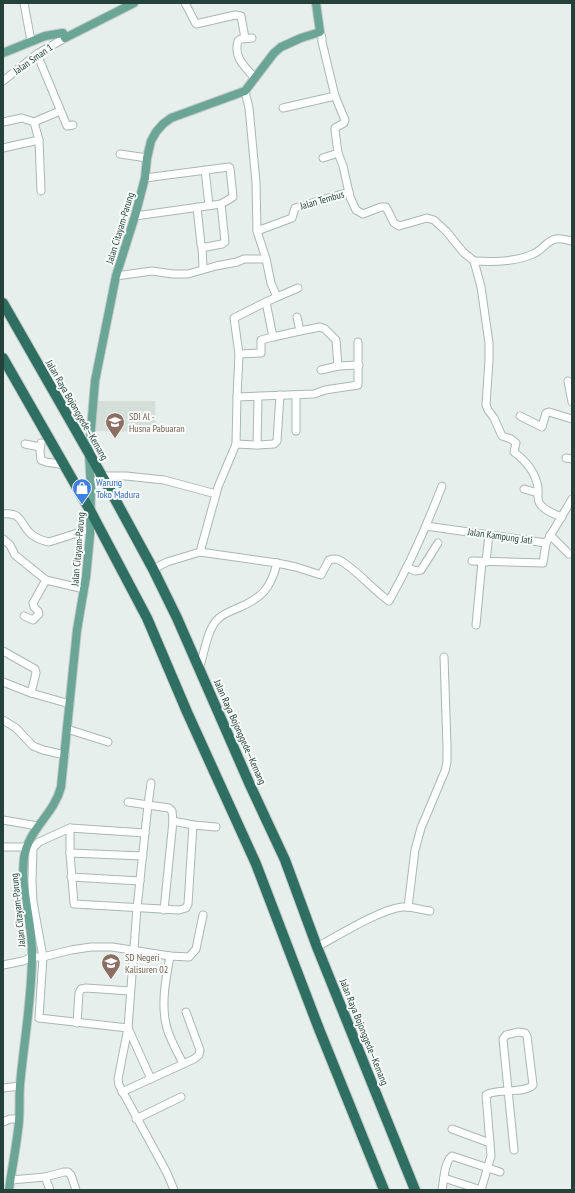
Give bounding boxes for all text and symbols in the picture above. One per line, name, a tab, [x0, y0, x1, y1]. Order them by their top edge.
street label: Jalan Sman 1	[10, 41, 55, 78]
street label: Jalan Tembus	[298, 187, 346, 213]
street label: Jalan Citayam-Parung	[103, 191, 137, 266]
street label: Jalan Raya Bojonggede—Kemang	[42, 357, 111, 462]
place label: SDI Al - Husna Pabuaran	[129, 410, 185, 435]
school or university icon: SDI Al - Husna Pabuaran	[104, 411, 126, 439]
place label: Warung Toko Madura	[96, 476, 140, 501]
shop icon: Warung Toko Madura	[71, 477, 93, 505]
street label: Jalan Citayam-Parung	[68, 512, 88, 587]
street label: Jalan Kampung Jati	[466, 525, 533, 547]
street label: Jalan Raya Bojonggede—Kemang	[211, 677, 269, 787]
street label: Jalan Citayam-Parung	[8, 873, 28, 948]
place label: SD Negeri Kalisuren 02	[125, 951, 168, 976]
school or university icon: SD Negeri Kalisuren 02	[100, 952, 122, 980]
street label: Jalan Raya Bojonggede—Kemang	[336, 976, 391, 1087]

